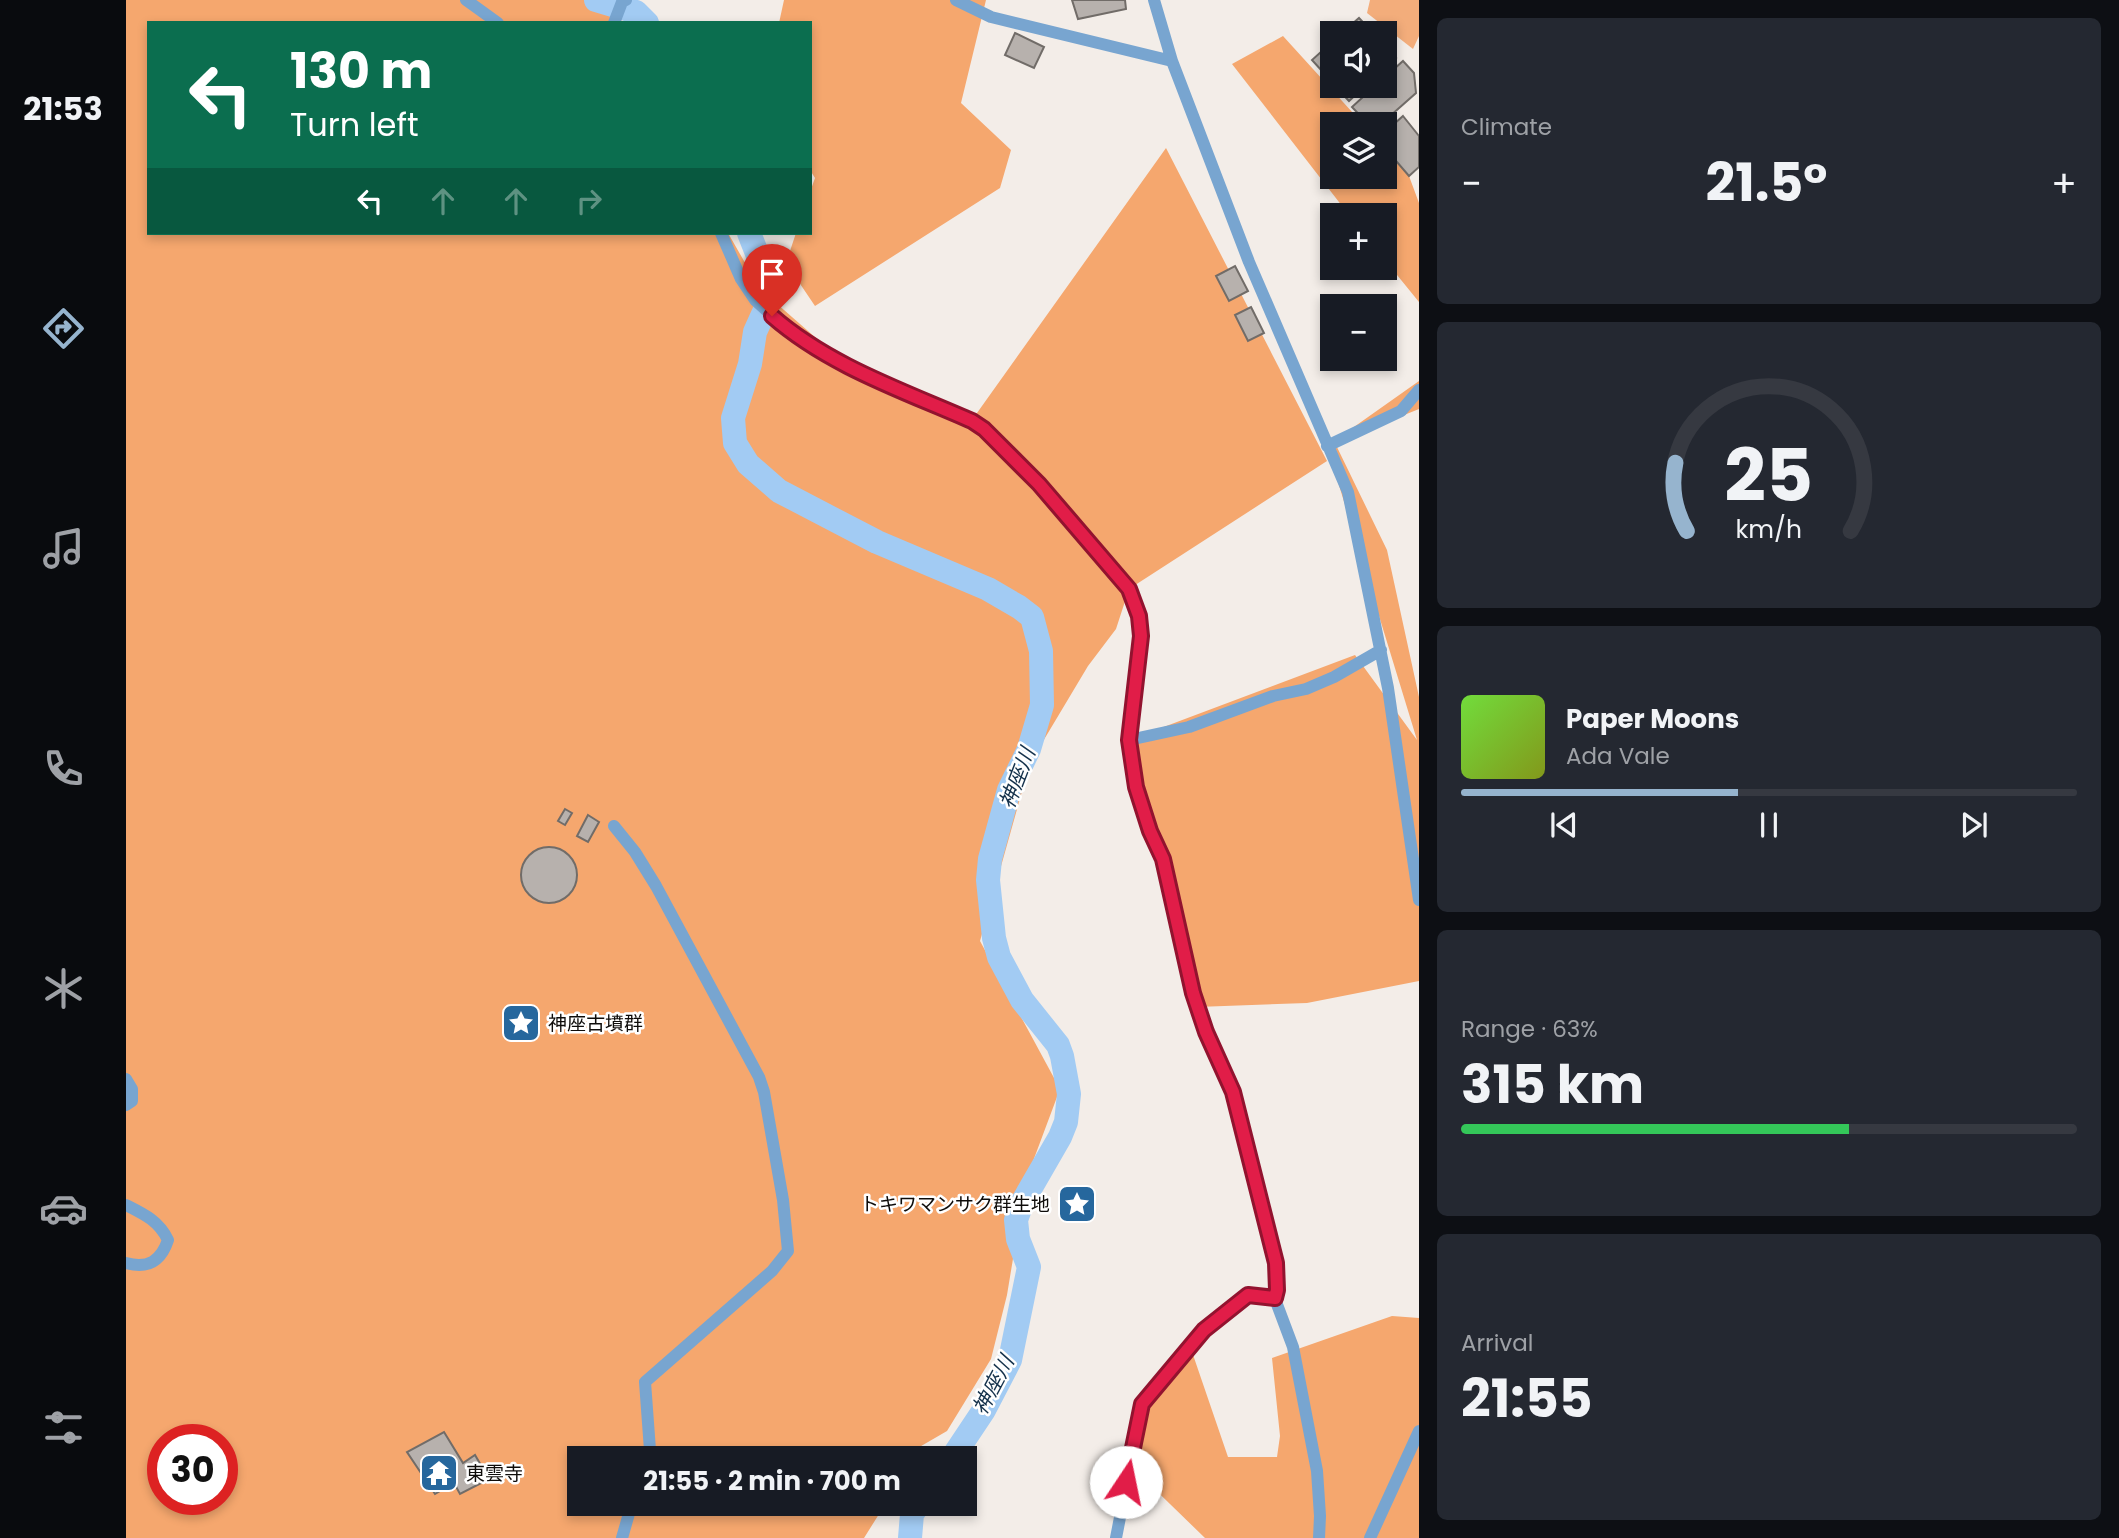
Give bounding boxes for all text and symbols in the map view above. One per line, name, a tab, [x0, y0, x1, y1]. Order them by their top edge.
map controls	[1320, 21, 1397, 371]
button: sound	[1320, 21, 1397, 98]
text: 130 m	[290, 37, 432, 105]
icon: left	[175, 49, 266, 140]
text: 21:53	[23, 86, 103, 131]
text: Turn left	[290, 102, 419, 147]
text: Climate	[1461, 111, 1552, 143]
button: layers	[1320, 112, 1397, 189]
text: 21.5°	[1706, 146, 1827, 219]
text: −	[1461, 157, 1482, 210]
text: +	[2051, 157, 2077, 210]
icon: left	[351, 182, 389, 220]
icon: ahead	[424, 182, 462, 220]
icon: ahead	[497, 182, 535, 220]
icon: right	[570, 182, 608, 220]
button: +	[1320, 203, 1397, 280]
pin	[742, 244, 802, 316]
icon: arrive	[753, 255, 791, 293]
button: −	[1320, 294, 1397, 371]
icon: directions	[39, 304, 88, 353]
text: 25	[1725, 425, 1813, 526]
text: km/h	[1736, 512, 1802, 547]
icon: music	[39, 524, 88, 573]
text: Paper Moons	[1566, 701, 1739, 737]
text: Ada Vale	[1566, 740, 1670, 772]
water label: 神座川	[992, 742, 1043, 813]
icon: phone	[39, 744, 88, 793]
icon: previous	[1545, 806, 1583, 844]
icon: pause	[1750, 806, 1788, 844]
icon: next	[1955, 806, 1993, 844]
icon: climate	[39, 964, 88, 1013]
place icon: 神座古墳群	[500, 1002, 542, 1044]
place label: 神座古墳群	[548, 1010, 643, 1037]
text: Range · 63%	[1461, 1013, 1598, 1045]
text: 315 km	[1461, 1048, 1644, 1121]
place icon: トキワマンサク群生地	[1056, 1183, 1098, 1225]
icon: car	[39, 1184, 88, 1233]
place label: トキワマンサク群生地	[860, 1191, 1050, 1218]
text: Arrival	[1461, 1327, 1533, 1359]
water label: 神座川	[965, 1349, 1022, 1420]
text: 21:55	[1461, 1362, 1593, 1435]
icon: filters	[39, 1403, 88, 1452]
speed limit sign: 30	[147, 1424, 238, 1515]
position arrow	[1089, 1445, 1163, 1519]
temple icon: 東雲寺	[418, 1452, 460, 1494]
place label: 東雲寺	[466, 1460, 523, 1487]
text: 21:55 · 2 min · 700 m	[643, 1463, 901, 1499]

